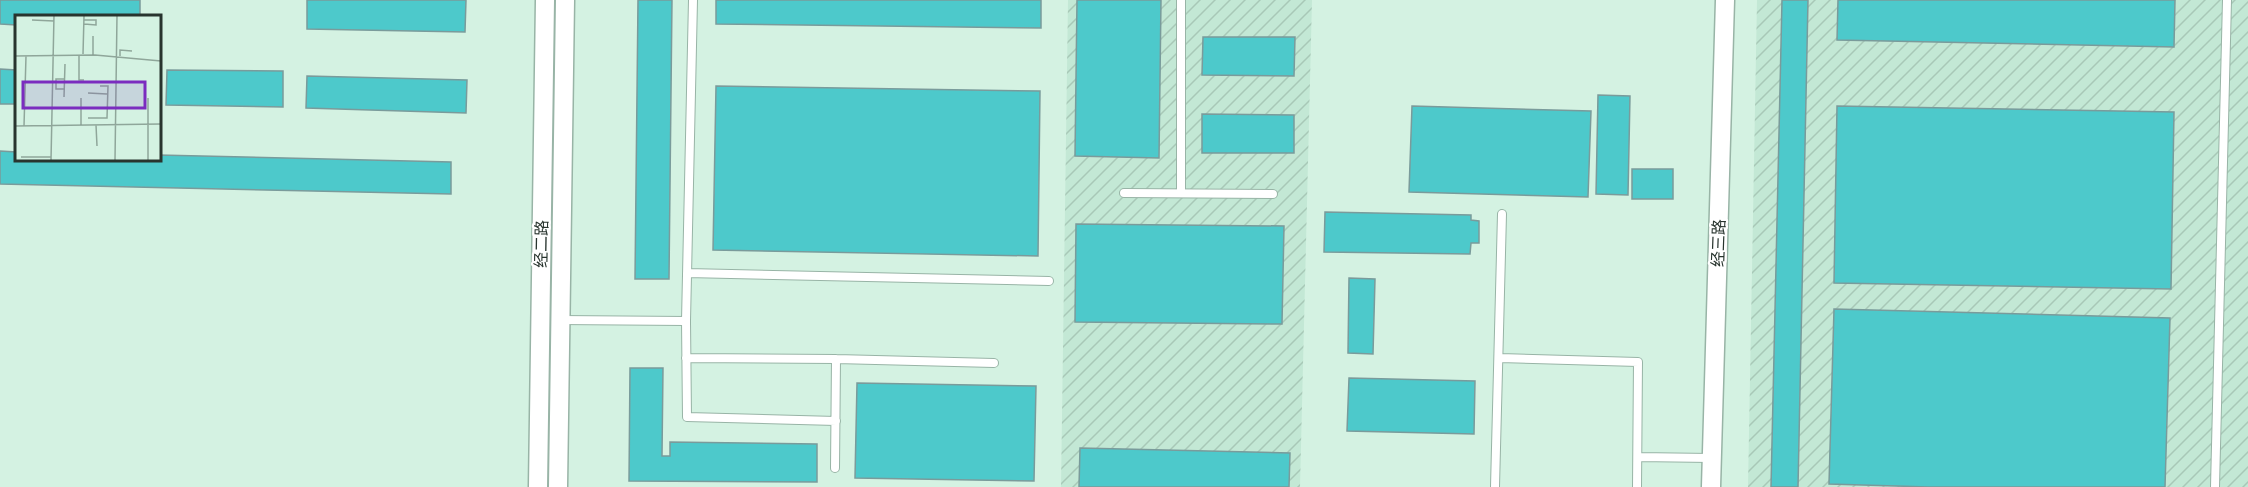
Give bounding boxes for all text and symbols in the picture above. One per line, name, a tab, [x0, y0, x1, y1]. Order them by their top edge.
inset map	[15, 15, 160, 160]
street label: 经三路	[1707, 219, 1731, 267]
street label: 经二路	[531, 220, 553, 268]

